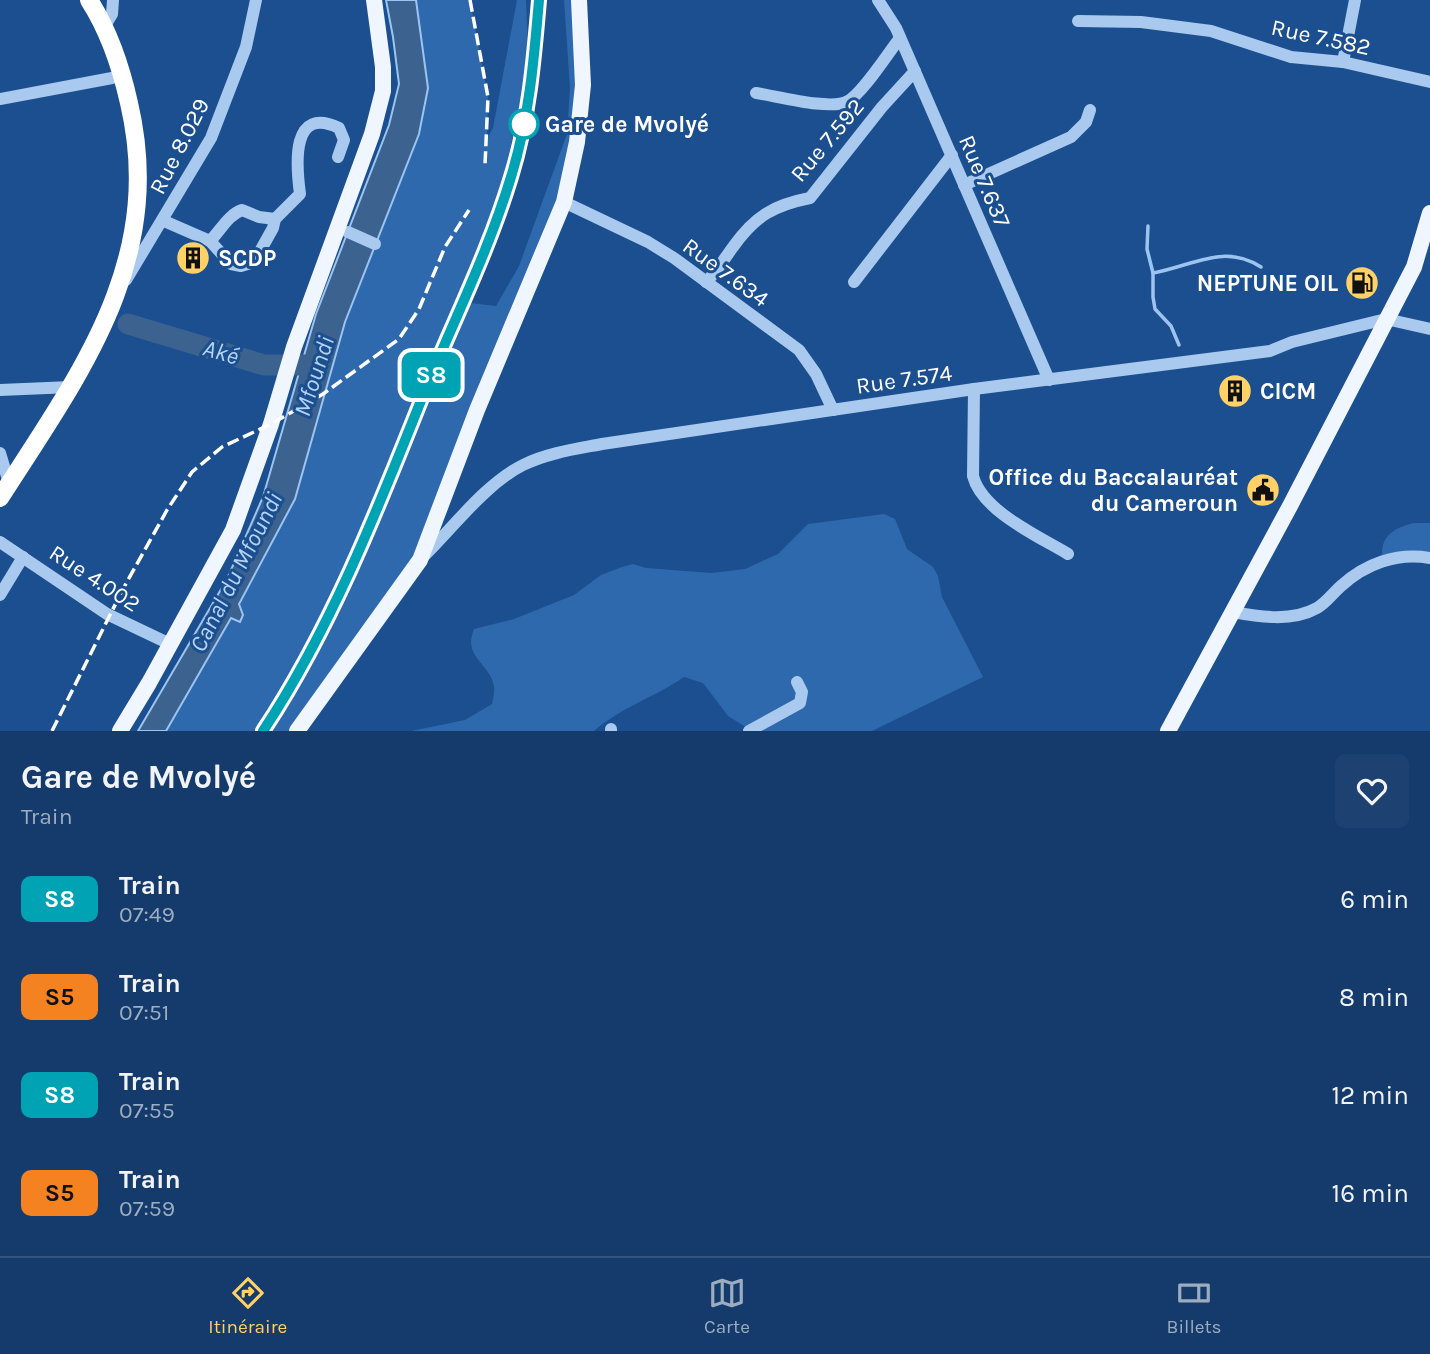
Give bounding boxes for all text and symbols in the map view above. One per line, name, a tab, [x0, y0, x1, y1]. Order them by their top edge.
street label: Rue 7.582	[1269, 14, 1373, 61]
street label: Rue 7.592	[785, 93, 870, 187]
street label: Rue 8.029	[144, 94, 215, 199]
marker: Gare de Mvolyé	[509, 109, 539, 139]
place label: Gare de Mvolyé	[545, 111, 709, 138]
street label: Rue 7.637	[953, 131, 1016, 232]
street label: Rue 7.634	[677, 232, 774, 313]
building icon: SCDP	[174, 239, 212, 277]
place label: SCDP	[218, 245, 276, 272]
fuel station icon: NEPTUNE OIL	[1343, 264, 1381, 302]
place label: NEPTUNE OIL	[1197, 270, 1338, 297]
water label: Mfoundi	[288, 332, 340, 420]
water label: Aké	[200, 333, 242, 371]
line badge: S8	[400, 352, 462, 398]
street label: Rue 7.574	[854, 359, 954, 400]
text: S8	[416, 361, 446, 389]
building icon: CICM	[1216, 372, 1254, 410]
place label: CICM	[1260, 378, 1316, 405]
place label: Office du Baccalauréat du Cameroun	[988, 464, 1238, 517]
public building icon: Office du Baccalauréat du Cameroun	[1244, 471, 1282, 509]
water label: Canal du Mfoundi	[184, 487, 288, 657]
street label: Rue 4.002	[44, 539, 145, 618]
button: heart	[1335, 754, 1409, 828]
text: Gare de Mvolyé	[21, 758, 256, 796]
text: Train	[21, 803, 73, 830]
text: Train	[119, 870, 181, 901]
text: 6 min	[1340, 884, 1409, 915]
text: S8	[44, 885, 75, 913]
text: 07:49	[119, 901, 175, 928]
text: Train	[119, 968, 181, 999]
text: 8 min	[1339, 982, 1409, 1013]
text: S5	[45, 983, 74, 1011]
text: 07:51	[119, 999, 169, 1026]
text: Train	[119, 1066, 181, 1097]
text: 12 min	[1331, 1080, 1409, 1111]
text: S8	[44, 1081, 75, 1109]
text: 07:55	[119, 1097, 175, 1124]
text: Train	[119, 1164, 181, 1195]
text: 16 min	[1332, 1178, 1409, 1209]
text: S5	[45, 1179, 74, 1207]
text: 07:59	[119, 1195, 175, 1222]
tab: Itinéraire	[208, 1274, 287, 1338]
tab: Carte	[704, 1274, 750, 1338]
tab: Billets	[1167, 1274, 1222, 1338]

